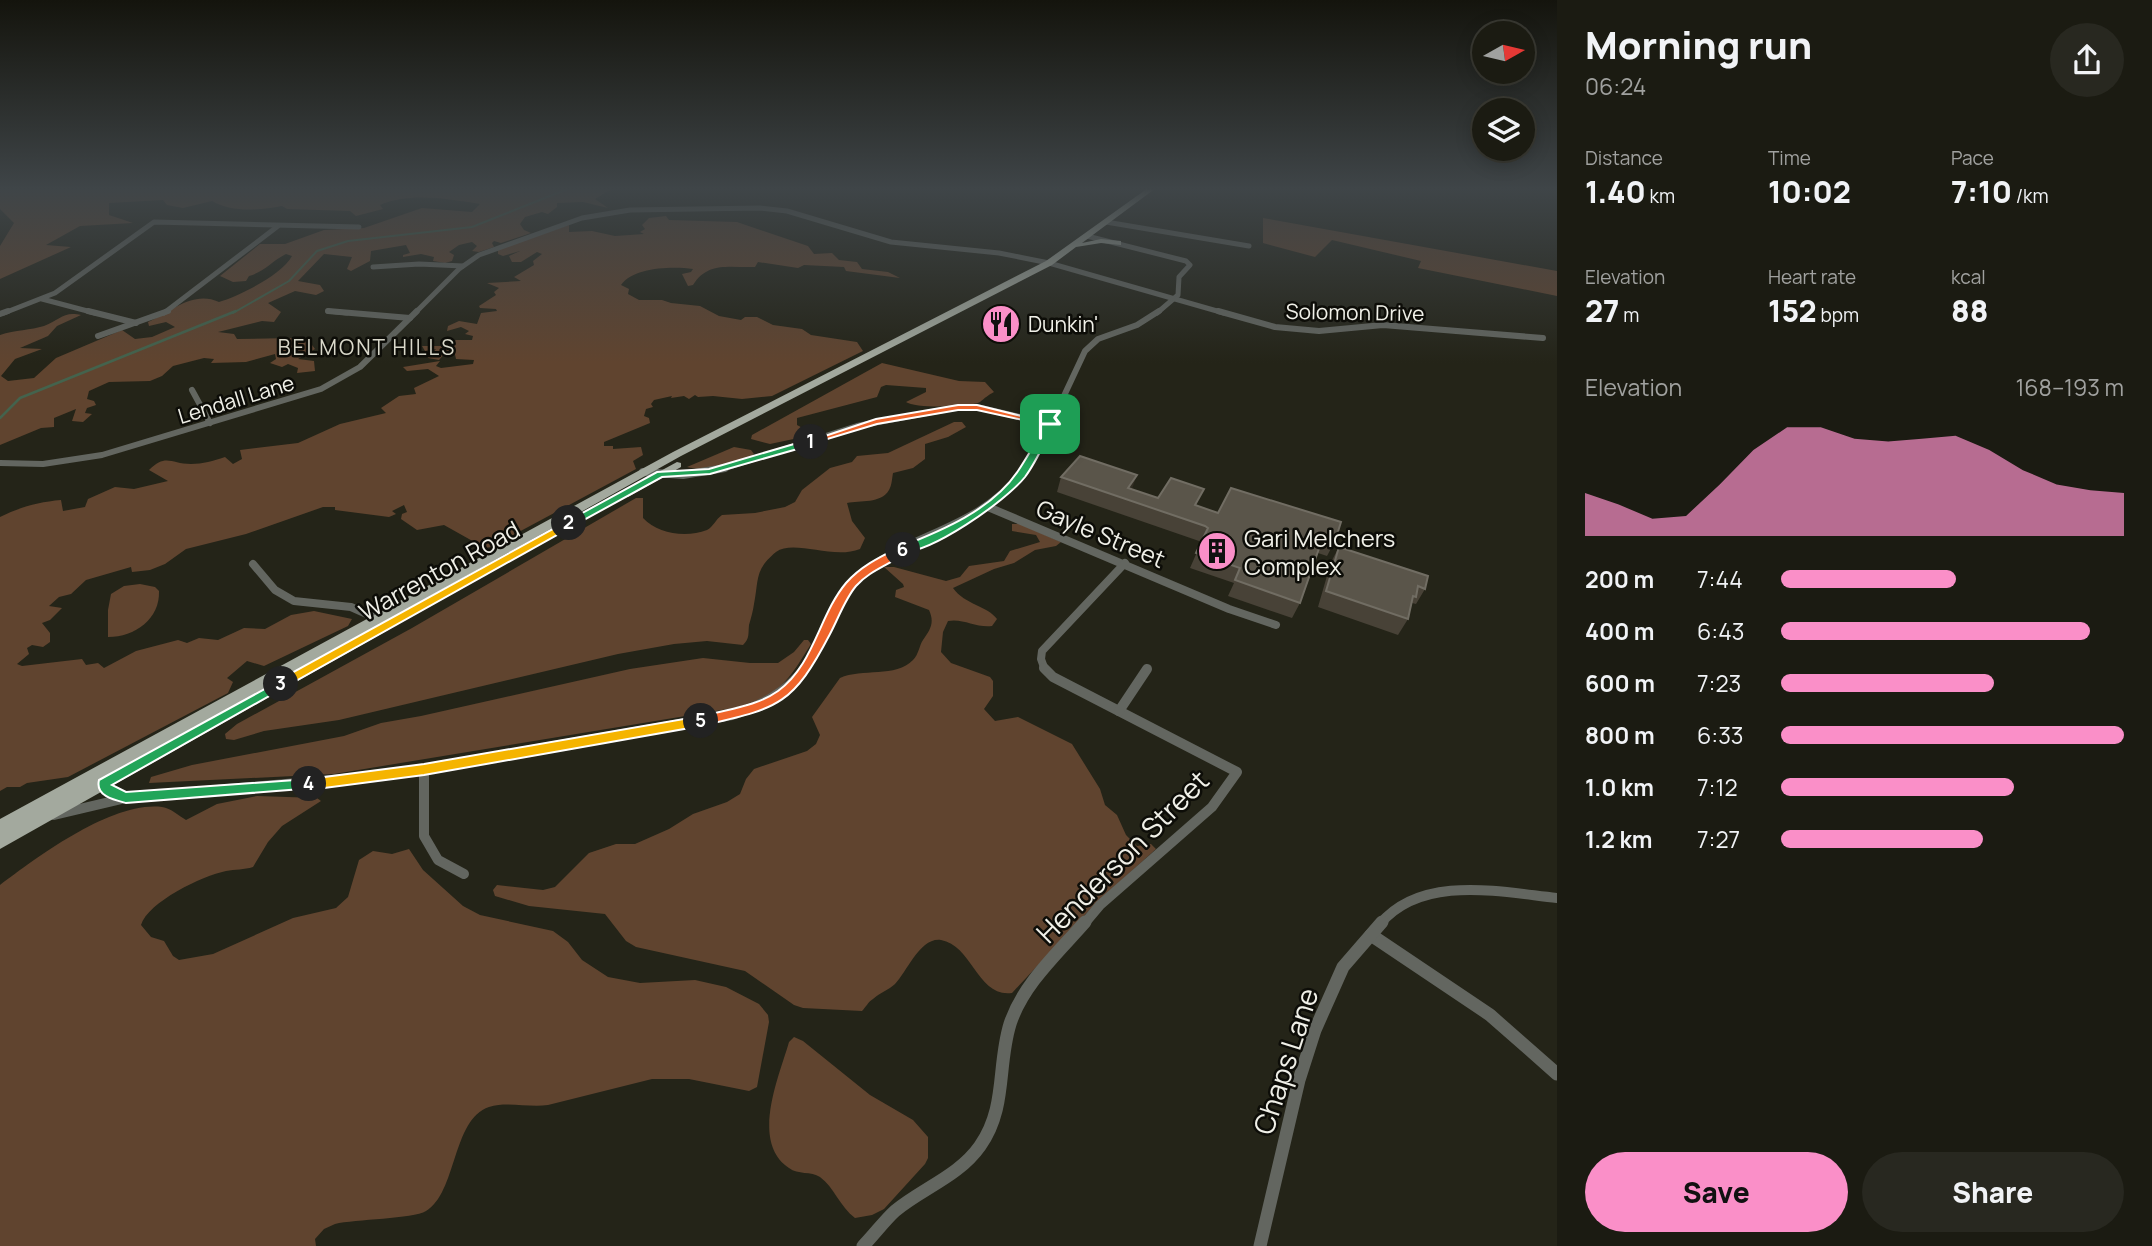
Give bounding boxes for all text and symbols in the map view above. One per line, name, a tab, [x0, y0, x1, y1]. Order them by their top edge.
text: Morning run	[1585, 18, 1812, 70]
north arrow	[1472, 21, 1535, 84]
map controls	[1472, 21, 1535, 161]
button: share	[2050, 23, 2124, 97]
text: 06:24	[1585, 70, 1646, 102]
button: layers	[1472, 98, 1535, 161]
text: Distance	[1585, 145, 1663, 171]
text: Time	[1768, 145, 1811, 171]
text: Pace	[1951, 145, 1994, 171]
text: 1.40	[1585, 171, 1646, 212]
text: 10:02	[1768, 171, 1851, 212]
text: 7:10	[1951, 171, 2012, 212]
text: km	[1646, 183, 1675, 209]
text: /km	[2012, 183, 2049, 209]
text: Elevation	[1585, 264, 1665, 290]
text: Heart rate	[1768, 264, 1856, 290]
text: kcal	[1951, 264, 1986, 290]
text: 27	[1585, 290, 1619, 331]
text: 152	[1768, 290, 1817, 331]
text: 88	[1951, 290, 1988, 331]
street label: Solomon Drive	[1285, 297, 1425, 327]
text: m	[1619, 302, 1639, 328]
text: bpm	[1817, 302, 1859, 328]
restaurant icon: Dunkin'	[980, 303, 1022, 345]
place label: Dunkin'	[1028, 310, 1099, 338]
district label: BELMONT HILLS	[278, 333, 456, 361]
street label: Lendall Lane	[174, 368, 298, 430]
text: Elevation	[1585, 371, 1682, 403]
text: 168–193 m	[2015, 371, 2124, 403]
pin	[1020, 394, 1080, 454]
icon: arrive	[1031, 405, 1069, 443]
pin: 1	[794, 424, 828, 460]
text: 1	[806, 428, 815, 454]
street label: Gayle Street	[1031, 491, 1171, 575]
pin: 2	[552, 505, 586, 540]
text: 2	[563, 509, 574, 535]
street label: Warrenton Road	[353, 512, 525, 628]
place label: Gari Melchers Complex	[1244, 521, 1395, 582]
building icon: Gari Melchers Complex	[1196, 530, 1238, 572]
pin: 6	[886, 532, 920, 568]
text: 6	[897, 536, 908, 562]
text: 200 m	[1585, 563, 1654, 595]
text: 7:44	[1697, 563, 1743, 595]
text: 400 m	[1585, 615, 1655, 647]
text: 6:43	[1697, 615, 1744, 647]
pin: 3	[264, 666, 298, 702]
text: 600 m	[1585, 667, 1655, 699]
text: 7:23	[1697, 667, 1741, 699]
text: 3	[275, 670, 286, 696]
pin: 5	[684, 704, 718, 738]
text: 5	[695, 707, 706, 733]
text: 800 m	[1585, 719, 1655, 751]
text: 6:33	[1697, 719, 1744, 751]
street label: Henderson Street	[1027, 761, 1217, 951]
pin: 4	[292, 766, 326, 802]
text: 4	[303, 770, 314, 796]
text: 1.0 km	[1585, 771, 1654, 803]
text: 7:12	[1697, 771, 1738, 803]
text: 1.2 km	[1585, 823, 1652, 855]
text: 7:27	[1697, 823, 1740, 855]
street label: Chaps Lane	[1243, 983, 1327, 1139]
button: Save	[1585, 1152, 1848, 1232]
button: Share	[1862, 1152, 2124, 1232]

